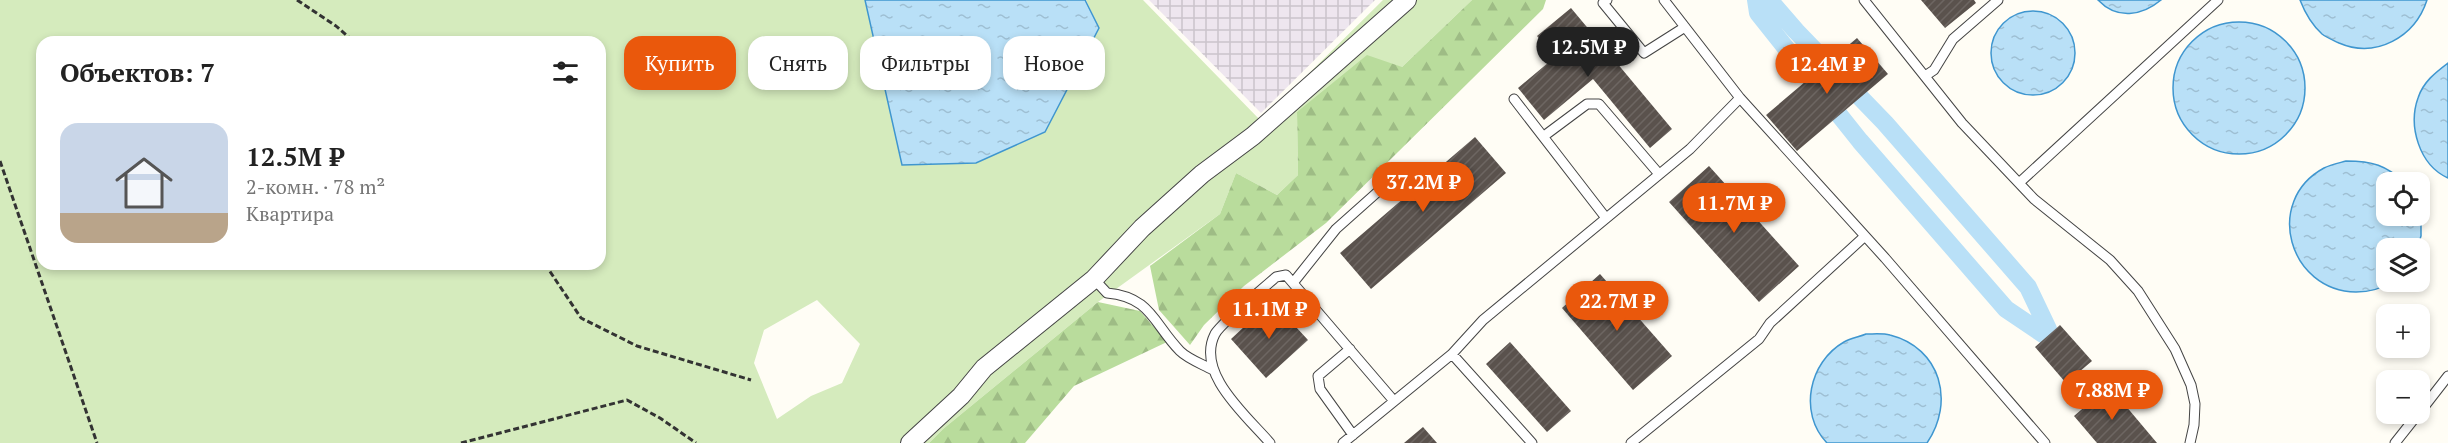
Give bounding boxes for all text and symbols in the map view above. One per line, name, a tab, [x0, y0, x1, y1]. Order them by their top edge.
pin: 12.5M ₽	[1533, 27, 1643, 78]
text: 12.5M ₽	[1550, 33, 1626, 60]
chip: Купить	[624, 36, 736, 90]
chip: Снять	[748, 36, 848, 90]
chip: Фильтры	[860, 36, 991, 90]
chip: Новое	[1003, 36, 1105, 90]
pin: 12.4M ₽	[1772, 44, 1882, 95]
text: 12.4M ₽	[1789, 50, 1865, 77]
text: Объектов: 7	[60, 55, 215, 89]
icon: filters	[549, 56, 582, 89]
text: 12.5M ₽	[246, 139, 344, 173]
icon: home	[108, 147, 180, 219]
pin: 37.2M ₽	[1368, 162, 1478, 213]
text: 37.2M ₽	[1386, 168, 1460, 195]
map controls	[2376, 172, 2430, 424]
button: locate	[2376, 172, 2430, 226]
text: 2-комн. · 78 m²	[246, 173, 385, 200]
pin: 11.7M ₽	[1679, 183, 1789, 234]
text: 11.7M ₽	[1696, 189, 1772, 216]
text: Квартира	[246, 200, 334, 227]
button: layers	[2376, 238, 2430, 292]
pin: 22.7M ₽	[1562, 281, 1672, 332]
text: 22.7M ₽	[1579, 287, 1655, 314]
pin: 11.1M ₽	[1214, 289, 1324, 340]
text: 11.1M ₽	[1231, 295, 1307, 322]
button: +	[2376, 304, 2430, 358]
pin: 7.88M ₽	[2057, 370, 2167, 421]
button: −	[2376, 370, 2430, 424]
text: 7.88M ₽	[2075, 376, 2149, 403]

